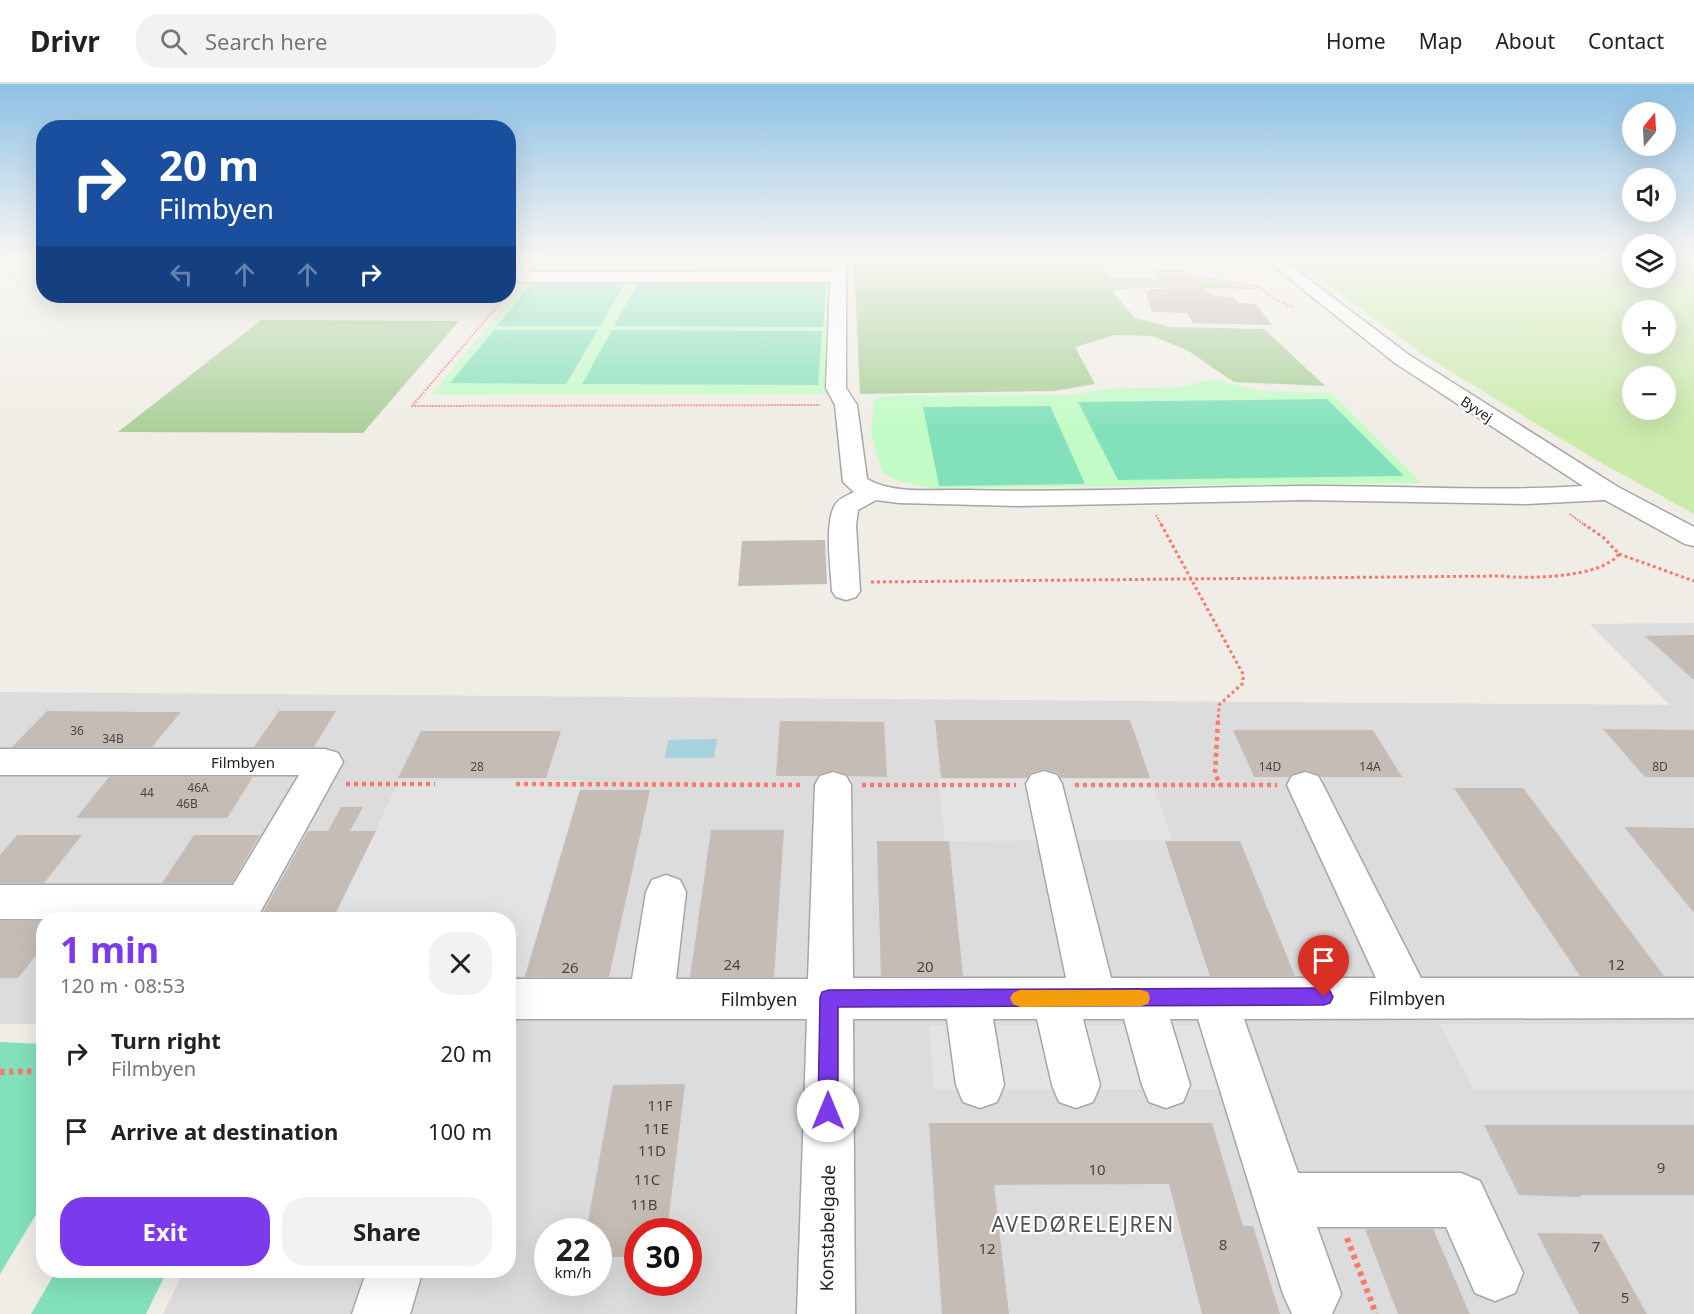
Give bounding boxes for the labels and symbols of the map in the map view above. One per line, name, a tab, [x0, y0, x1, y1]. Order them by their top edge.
north arrow	[1622, 102, 1676, 156]
street label: Byvej	[1457, 392, 1497, 426]
house number: 36	[70, 722, 84, 739]
house number: 34B	[102, 730, 124, 747]
street label: Filmbyen	[211, 752, 275, 772]
house number: 28	[470, 758, 484, 775]
house number: 14D	[1259, 758, 1281, 775]
house number: 14A	[1359, 758, 1381, 775]
house number: 8D	[1652, 758, 1668, 775]
house number: 46A	[187, 779, 209, 796]
house number: 44	[140, 784, 154, 801]
house number: 46B	[176, 795, 198, 812]
pin	[1298, 935, 1349, 997]
house number: 24	[723, 954, 741, 974]
house number: 12	[1607, 954, 1625, 974]
house number: 20	[916, 956, 934, 976]
house number: 26	[561, 957, 579, 977]
street label: Filmbyen	[1369, 986, 1445, 1010]
street label: Filmbyen	[721, 987, 797, 1011]
position arrow	[796, 1079, 860, 1143]
house number: 11F	[648, 1095, 673, 1115]
house number: 11E	[643, 1118, 669, 1138]
house number: 11D	[638, 1140, 666, 1160]
house number: 9	[1657, 1157, 1665, 1177]
house number: 10	[1088, 1159, 1106, 1179]
street label: Konstabelgade	[814, 1164, 840, 1292]
house number: 11C	[634, 1169, 661, 1189]
house number: 11B	[631, 1194, 657, 1214]
district label: AVEDØRELEJREN	[991, 1210, 1175, 1238]
speed limit sign: 30	[624, 1218, 702, 1296]
house number: 8	[1219, 1234, 1227, 1254]
house number: 7	[1592, 1236, 1600, 1256]
house number: 12	[978, 1238, 996, 1258]
house number: 5	[1621, 1287, 1629, 1307]

